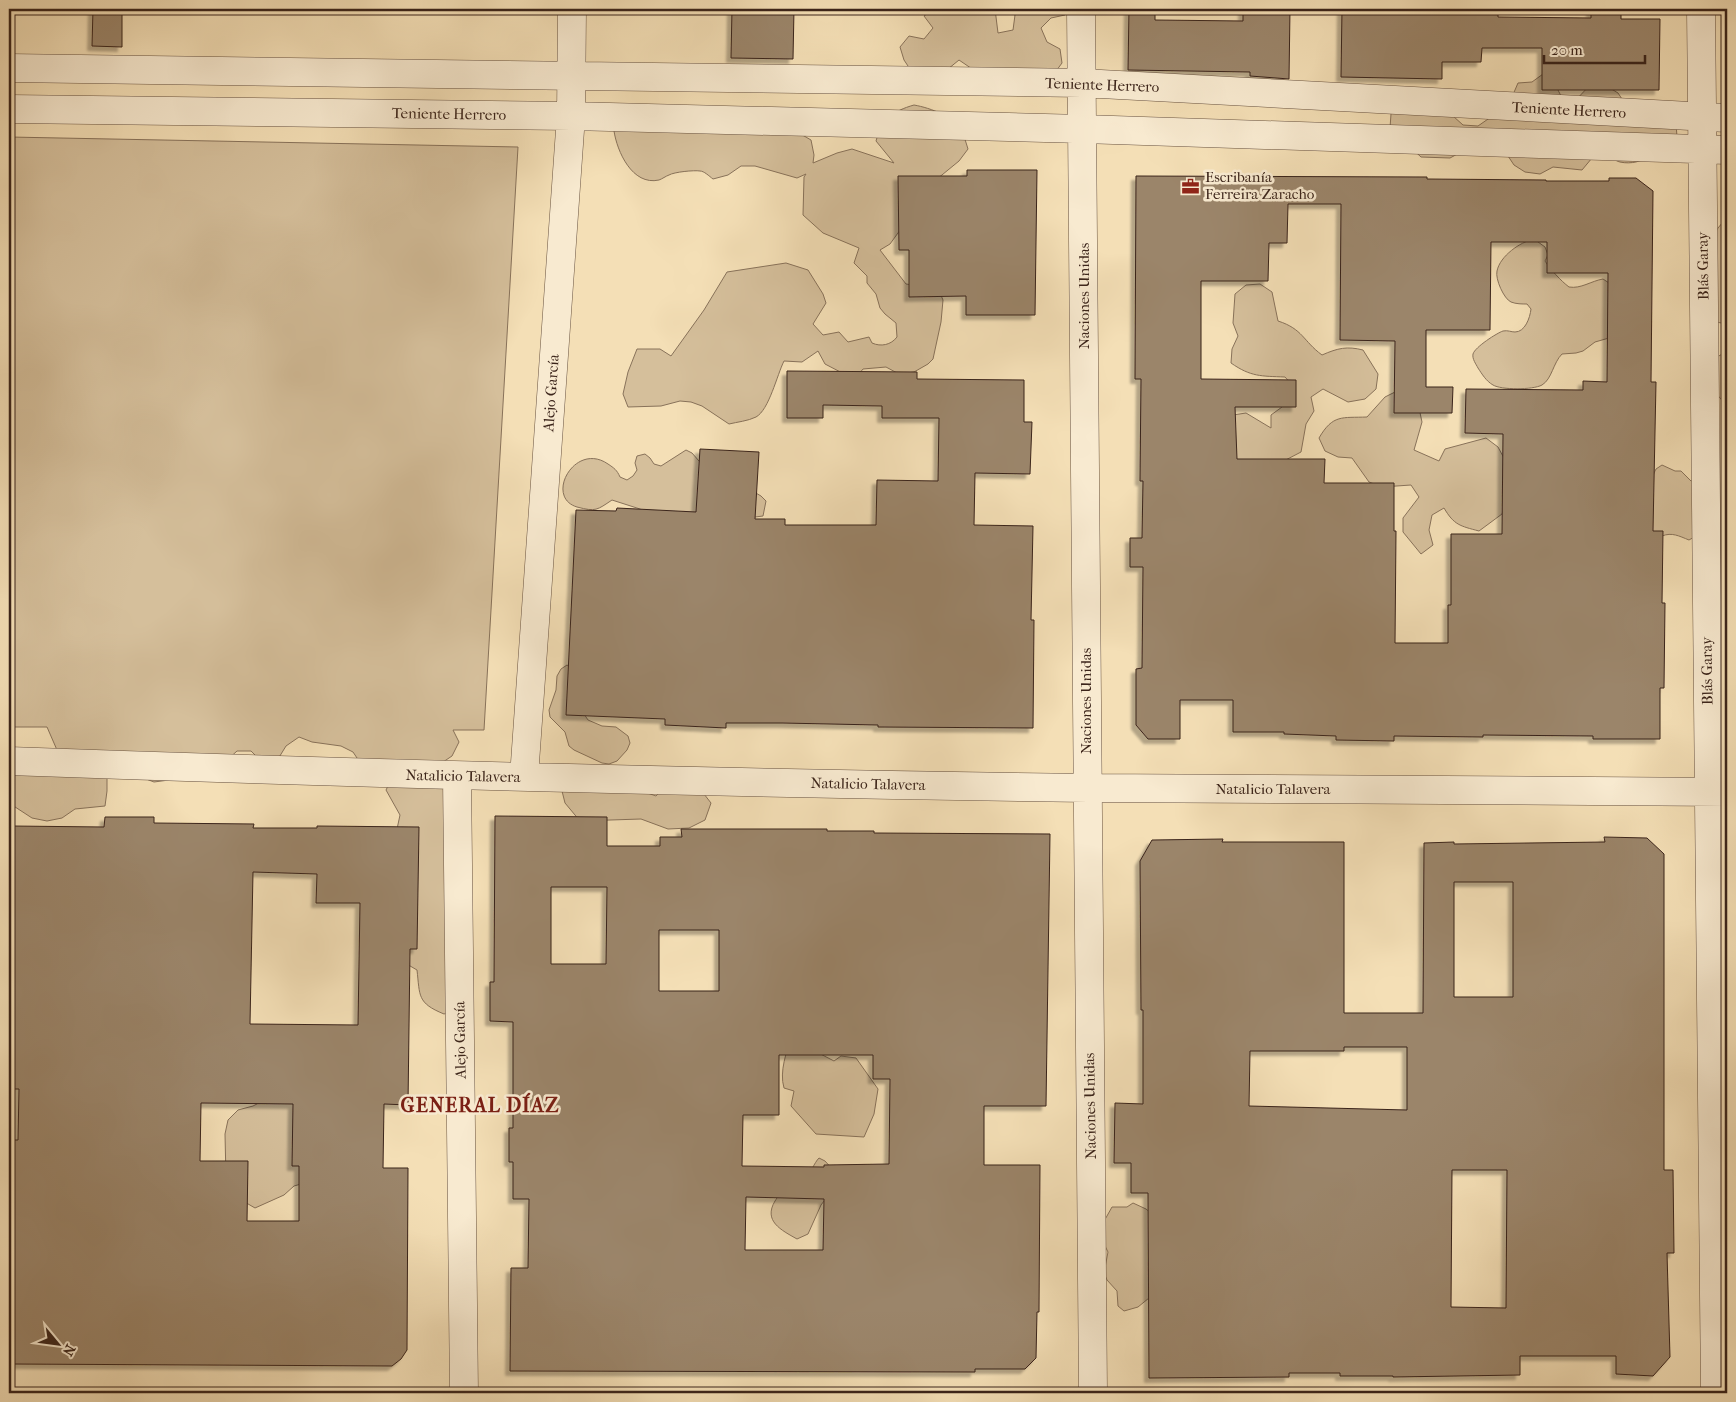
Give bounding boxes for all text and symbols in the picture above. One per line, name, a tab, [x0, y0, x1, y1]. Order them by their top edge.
scale bar	[1544, 32, 1645, 64]
text: 20 m	[1551, 41, 1583, 59]
street label: Teniente Herrero	[1045, 74, 1160, 96]
street label: Teniente Herrero	[1511, 98, 1627, 122]
street label: Teniente Herrero	[392, 104, 507, 124]
place label: Escribanía Ferreira Zaracho	[1205, 168, 1315, 203]
office icon: Escribanía Ferreira Zaracho	[1181, 176, 1201, 196]
street label: Blás Garay	[1693, 231, 1713, 300]
street label: Naciones Unidas	[1075, 242, 1093, 349]
street label: Alejo García	[539, 353, 563, 433]
street label: Blás Garay	[1697, 636, 1717, 705]
street label: Naciones Unidas	[1077, 647, 1095, 754]
street label: Natalicio Talavera	[405, 766, 522, 786]
street label: Natalicio Talavera	[810, 774, 927, 794]
street label: Natalicio Talavera	[1215, 780, 1332, 798]
street label: Alejo García	[450, 1000, 470, 1080]
street label: Naciones Unidas	[1080, 1052, 1100, 1159]
district label: GENERAL DÍAZ	[401, 1092, 559, 1117]
north arrow	[32, 1320, 82, 1370]
text: N	[59, 1341, 79, 1359]

